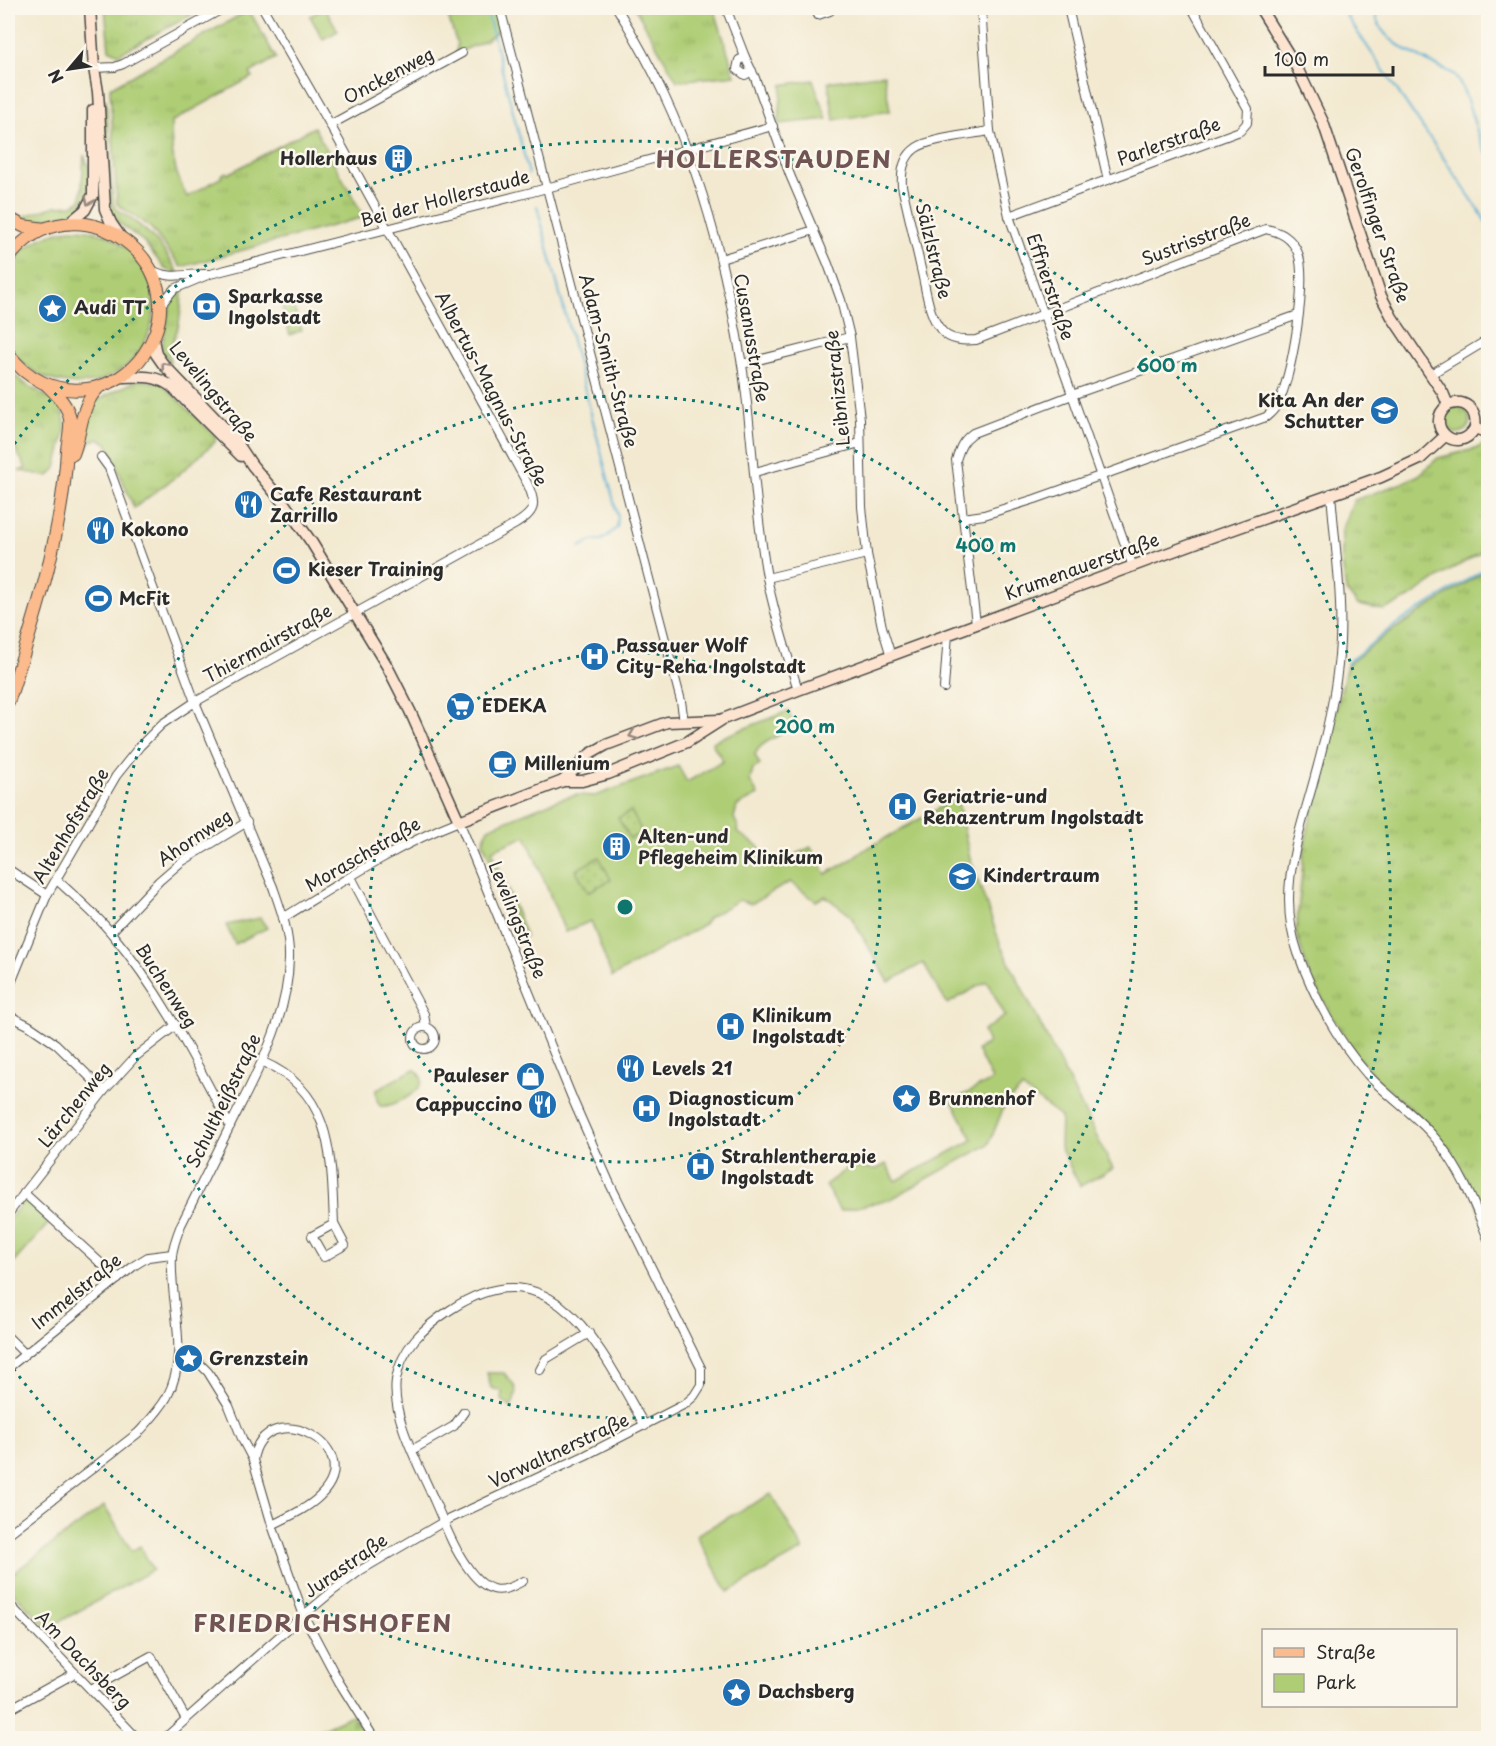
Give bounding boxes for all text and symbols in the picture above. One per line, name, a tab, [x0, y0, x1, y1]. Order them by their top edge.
north arrow	[39, 39, 99, 99]
street label: Onckenweg	[338, 39, 439, 110]
scale bar	[1265, 39, 1392, 77]
text: 100 m	[1274, 45, 1329, 72]
text: N	[41, 65, 69, 88]
street label: Parlerstraße	[1113, 109, 1224, 172]
district label: HOLLERSTAUDEN	[656, 140, 892, 176]
building icon: Hollerhaus	[382, 143, 414, 175]
street label: Gerolfinger Straße	[1339, 143, 1418, 306]
place label: Hollerhaus	[280, 144, 377, 171]
street label: Bei der Hollerstaude	[357, 162, 532, 233]
one-way arrow	[84, 195, 96, 206]
street label: Sälzlstraße	[909, 200, 959, 302]
street label: Sustrisstraße	[1137, 205, 1254, 272]
street label: Effnerstraße	[1021, 229, 1082, 344]
street label: Adam-Smith-Straße	[573, 271, 646, 451]
street label: Cusanusstraße	[728, 271, 777, 404]
place label: Sparkasse Ingolstadt	[228, 282, 323, 330]
street label: Albertus-Magnus-Straße	[429, 286, 555, 491]
bank icon: Sparkasse Ingolstadt	[191, 291, 223, 323]
place icon: Audi TT	[37, 292, 69, 324]
place label: Audi TT	[74, 293, 146, 320]
street label: Leibnizstraße	[817, 329, 856, 447]
street label: Levelingstraße	[164, 335, 265, 447]
text: 600 m	[1136, 351, 1198, 378]
one-way arrow	[162, 362, 173, 373]
place label: Kita An der Schutter	[1258, 386, 1365, 434]
school or university icon: Kita An der Schutter	[1369, 395, 1401, 427]
place label: Cafe Restaurant Zarrillo	[270, 480, 422, 528]
restaurant icon: Cafe Restaurant Zarrillo	[233, 489, 265, 521]
restaurant icon: Kokono	[84, 514, 116, 546]
place label: Kokono	[121, 515, 189, 542]
street label: Krumenauerstraße	[1001, 525, 1162, 606]
text: 400 m	[956, 531, 1016, 558]
sports icon: Kieser Training	[271, 554, 303, 586]
place label: Kieser Training	[308, 555, 444, 582]
sports icon: McFit	[82, 583, 114, 615]
place label: McFit	[119, 584, 170, 611]
street label: Thiermairstraße	[198, 596, 336, 689]
place label: Passauer Wolf City-Reha Ingolstadt	[616, 631, 806, 679]
hospital icon: Passauer Wolf City-Reha Ingolstadt	[579, 640, 611, 672]
supermarket icon: EDEKA	[445, 690, 477, 722]
place label: EDEKA	[482, 691, 546, 718]
text: 200 m	[775, 712, 835, 739]
one-way arrow	[628, 727, 639, 740]
cafe icon: Millenium	[487, 748, 519, 780]
place label: Millenium	[524, 749, 610, 776]
street label: Altenhofstraße	[24, 762, 115, 888]
place label: Geriatrie-und Rehazentrum Ingolstadt	[923, 782, 1144, 830]
hospital icon: Geriatrie-und Rehazentrum Ingolstadt	[886, 791, 918, 823]
street label: Ahornweg	[151, 802, 237, 872]
street label: Moraschstraße	[299, 810, 425, 898]
place label: Alten-und Pflegeheim Klinikum	[638, 822, 823, 870]
building icon: Alten-und Pflegeheim Klinikum	[601, 831, 633, 863]
street label: Levelingstraße	[483, 857, 554, 982]
school or university icon: Kindertraum	[946, 860, 978, 892]
place label: Kindertraum	[983, 861, 1100, 888]
centre of rings	[615, 897, 635, 917]
street label: Buchenweg	[130, 937, 205, 1033]
place label: Klinikum Ingolstadt	[752, 1001, 845, 1049]
hospital icon: Klinikum Ingolstadt	[715, 1010, 747, 1042]
street label: Schultheißstraße	[178, 1029, 267, 1172]
restaurant icon: Levels 21	[615, 1053, 647, 1085]
place label: Levels 21	[652, 1054, 733, 1081]
street label: Lärchenweg	[31, 1055, 117, 1153]
shop icon: Pauleser	[514, 1060, 546, 1092]
place label: Pauleser	[433, 1061, 510, 1088]
place icon: Brunnenhof	[891, 1083, 923, 1115]
place label: Diagnosticum Ingolstadt	[668, 1084, 794, 1132]
place label: Brunnenhof	[928, 1084, 1036, 1111]
restaurant icon: Cappuccino	[527, 1089, 559, 1121]
place label: Cappuccino	[415, 1090, 522, 1117]
hospital icon: Diagnosticum Ingolstadt	[631, 1093, 663, 1125]
place label: Strahlentherapie Ingolstadt	[721, 1142, 876, 1190]
hospital icon: Strahlentherapie Ingolstadt	[684, 1151, 716, 1183]
street label: Immelstraße	[25, 1246, 127, 1336]
place icon: Grenzstein	[172, 1343, 204, 1375]
place label: Grenzstein	[209, 1344, 308, 1371]
street label: Vorwaltnerstraße	[484, 1405, 633, 1494]
street label: Jurastraße	[298, 1526, 392, 1604]
street label: Am Dachsberg	[30, 1604, 138, 1714]
district label: FRIEDRICHSHOFEN	[193, 1604, 453, 1640]
legend	[1262, 1629, 1457, 1707]
text: Straße	[1316, 1638, 1376, 1665]
text: Park	[1316, 1668, 1356, 1695]
place icon: Dachsberg	[721, 1676, 753, 1708]
place label: Dachsberg	[758, 1677, 855, 1704]

